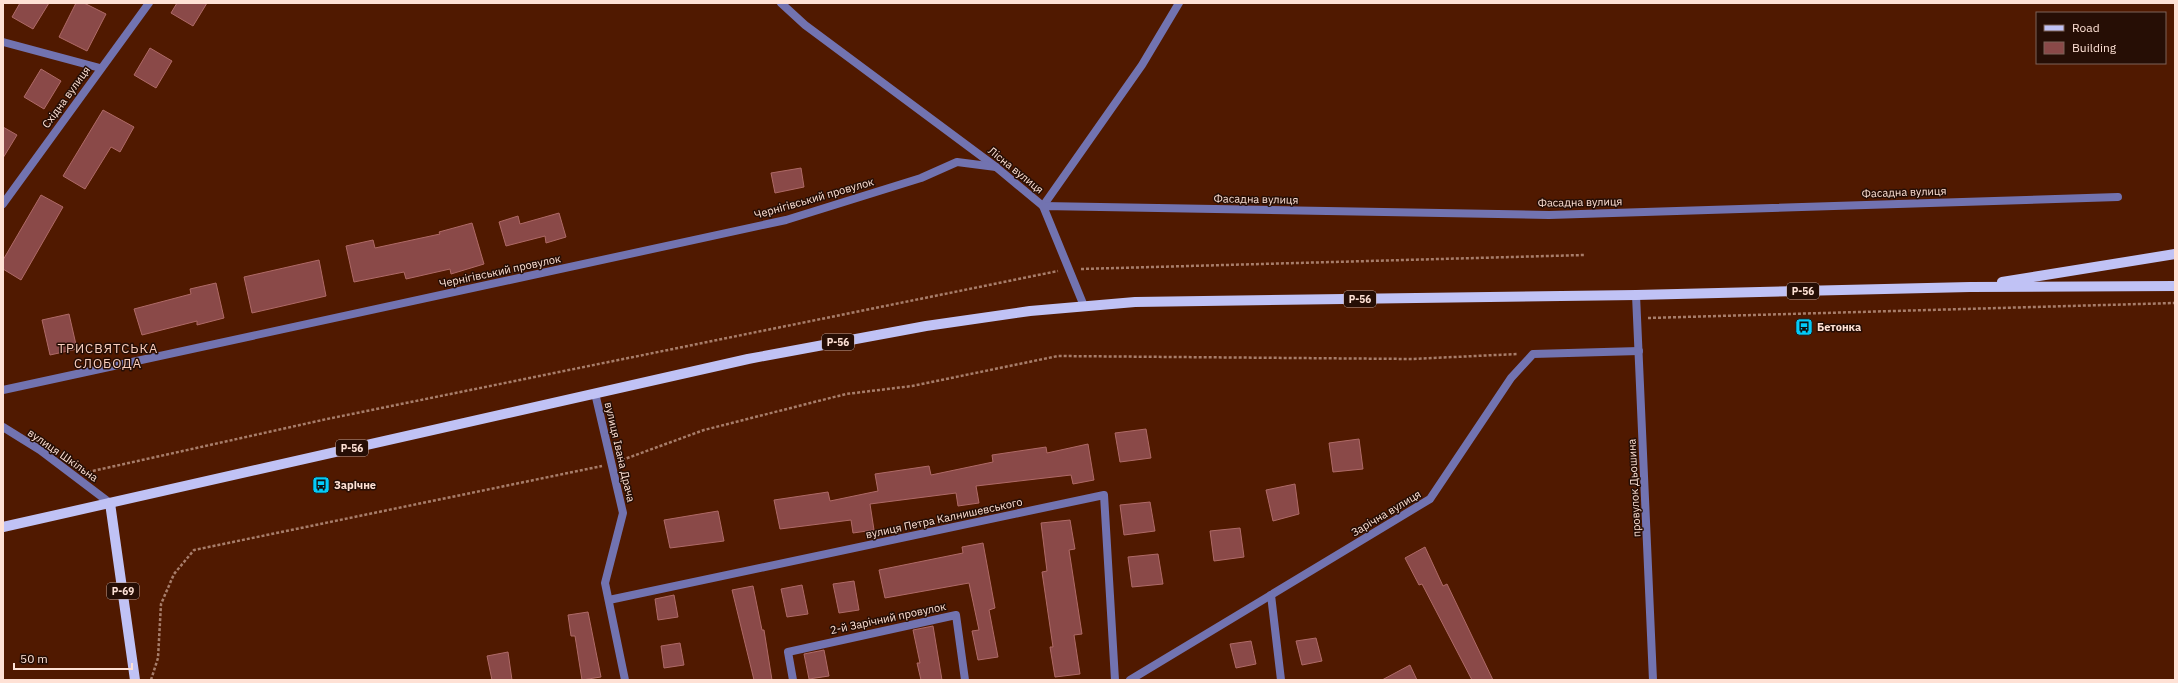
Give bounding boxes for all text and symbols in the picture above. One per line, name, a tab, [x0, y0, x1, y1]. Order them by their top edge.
legend	[2036, 12, 2166, 64]
text: Road	[2072, 20, 2100, 35]
text: Building	[2072, 40, 2117, 55]
street label: Східна вулиця	[39, 63, 93, 131]
street label: Лісна вулиця	[985, 143, 1047, 197]
street label: Чернігівський провулок	[753, 174, 875, 222]
street label: Фасадна вулиця	[1861, 184, 1947, 200]
street label: Фасадна вулиця	[1213, 191, 1299, 207]
street label: Фасадна вулиця	[1537, 194, 1623, 210]
street label: Чернігівський провулок	[438, 251, 562, 291]
road number: Р-56	[1787, 283, 1819, 299]
road number: Р-56	[1344, 291, 1376, 307]
bus stop icon: Бетонка	[1794, 317, 1814, 337]
place label: Бетонка	[1817, 320, 1861, 334]
road number: Р-56	[822, 334, 854, 350]
district label: ТРИСВЯТСЬКА СЛОБОДА	[58, 340, 158, 372]
street label: вулиця Івана Драча	[602, 401, 638, 504]
street label: вулиця Шкільна	[25, 426, 101, 485]
street label: провулок Дьошина	[1624, 438, 1644, 538]
road number: Р-56	[336, 440, 368, 456]
bus stop icon: Зарічне	[311, 475, 331, 495]
place label: Зарічне	[334, 478, 376, 492]
street label: Зарічна вулиця	[1349, 487, 1423, 539]
street label: вулиця Петра Калнишевського	[864, 495, 1024, 541]
road number: Р-69	[107, 583, 139, 599]
street label: 2-й Зарічний провулок	[829, 599, 947, 637]
scale bar	[14, 645, 132, 671]
text: 50 m	[20, 651, 48, 666]

